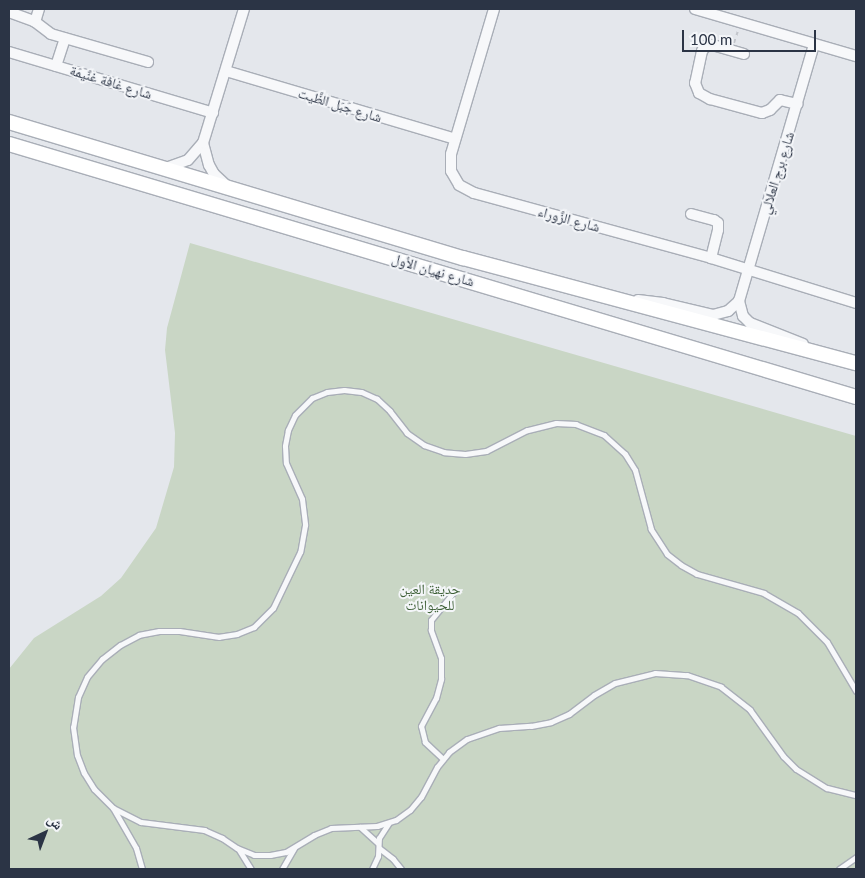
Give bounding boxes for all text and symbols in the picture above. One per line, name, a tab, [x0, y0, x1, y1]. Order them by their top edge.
scale bar	[685, 20, 819, 52]
text: 100 m	[690, 30, 732, 48]
street label: شارع غافة غنَّيمَة	[68, 62, 154, 102]
street label: شارع جَبَل الظَّيت	[296, 84, 384, 126]
street label: شارع برج العلالي	[756, 130, 798, 216]
street label: شارع الزَّوراء	[536, 203, 602, 235]
street label: شارع نهيان الأول	[390, 250, 476, 290]
park label: حديقة العين للحيوانات	[400, 581, 460, 614]
north arrow	[20, 808, 70, 858]
text: ش	[44, 810, 67, 833]

